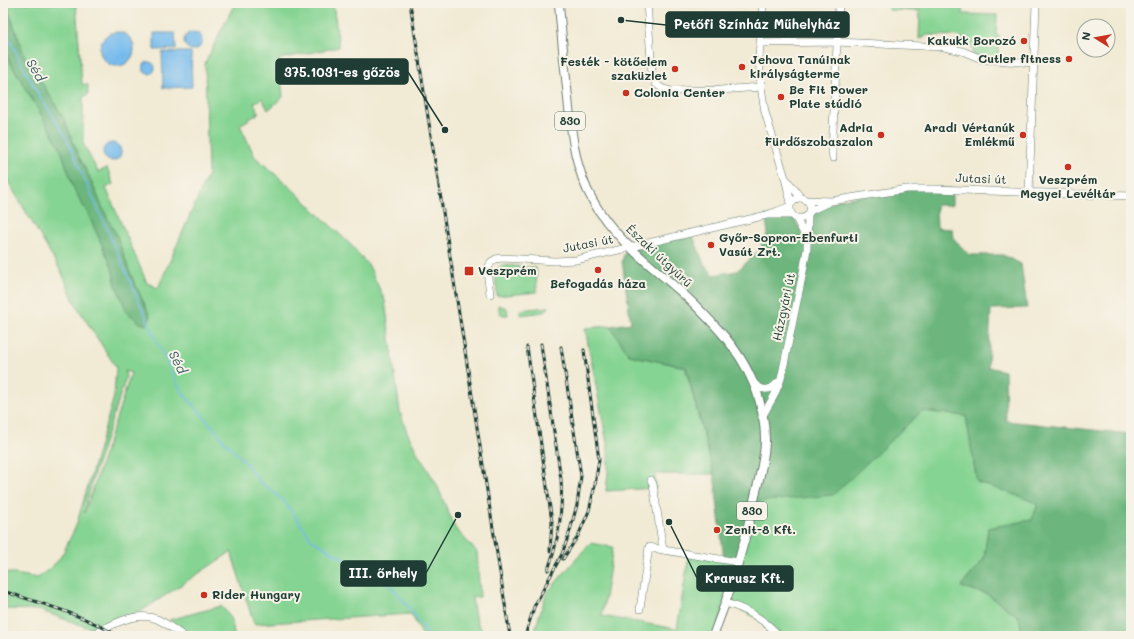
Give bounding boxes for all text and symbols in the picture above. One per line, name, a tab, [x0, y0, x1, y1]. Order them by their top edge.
callout: Petőfi Színház Műhelyház	[666, 12, 849, 37]
text: Petőfi Színház Műhelyház	[674, 15, 840, 33]
north arrow	[1076, 18, 1116, 58]
text: N	[1078, 30, 1094, 42]
place label: Kakukk Borozó	[927, 32, 1016, 48]
marker: Kakukk Borozó	[1019, 36, 1029, 46]
place label: Cutler fitness	[978, 50, 1061, 66]
place label: Jehova Tanúinak királyságterme	[750, 51, 851, 81]
place label: Festék - kötőelem szaküzlet	[560, 53, 667, 83]
marker: Cutler fitness	[1064, 54, 1074, 64]
water label: Séd	[23, 55, 50, 85]
callout: 375.1031-es gőzös	[276, 59, 408, 84]
marker: Jehova Tanúinak királyságterme	[737, 62, 747, 72]
text: 375.1031-es gőzös	[284, 63, 400, 80]
marker: Festék - kötőelem szaküzlet	[670, 64, 680, 74]
place label: Be Fit Power Plate stúdió	[789, 81, 868, 111]
place label: Colonia Center	[634, 84, 725, 100]
marker: Colonia Center	[621, 88, 631, 98]
marker: Be Fit Power Plate stúdió	[776, 92, 786, 102]
road number: 830	[555, 112, 585, 130]
place label: Adria Fürdőszobaszalon	[765, 119, 873, 149]
place label: Aradi Vértanúk Emlékmű	[924, 119, 1015, 149]
marker: Adria Fürdőszobaszalon	[876, 130, 886, 140]
marker: Aradi Vértanúk Emlékmű	[1018, 130, 1028, 140]
marker: Veszprém Megyei Levéltár	[1063, 162, 1073, 172]
street label: Jutasi út	[955, 169, 1007, 187]
place label: Veszprém Megyei Levéltár	[1020, 171, 1116, 201]
street label: Északi útgyűrű	[623, 220, 696, 290]
place label: Győr-Sopron-Ebenfurti Vasút Zrt.	[719, 229, 858, 259]
street label: Jutasi út	[561, 230, 614, 256]
marker: Győr-Sopron-Ebenfurti Vasút Zrt.	[706, 240, 716, 250]
place label: Veszprém	[478, 262, 536, 278]
marker: Veszprém	[463, 265, 475, 277]
marker: Befogadás háza	[593, 265, 603, 275]
street label: Házgyári út	[768, 271, 798, 342]
place label: Befogadás háza	[550, 275, 646, 291]
water label: Séd	[166, 347, 192, 377]
road number: 830	[737, 502, 767, 520]
place label: Zenit-8 Kft.	[725, 521, 796, 537]
marker: Zenit-8 Kft.	[712, 525, 722, 535]
callout: III. őrhely	[341, 561, 426, 586]
text: III. őrhely	[348, 564, 418, 582]
callout: Krarusz Kft.	[697, 566, 793, 591]
text: Krarusz Kft.	[705, 569, 785, 586]
place label: Rider Hungary	[212, 586, 301, 602]
marker: Rider Hungary	[199, 590, 209, 600]

